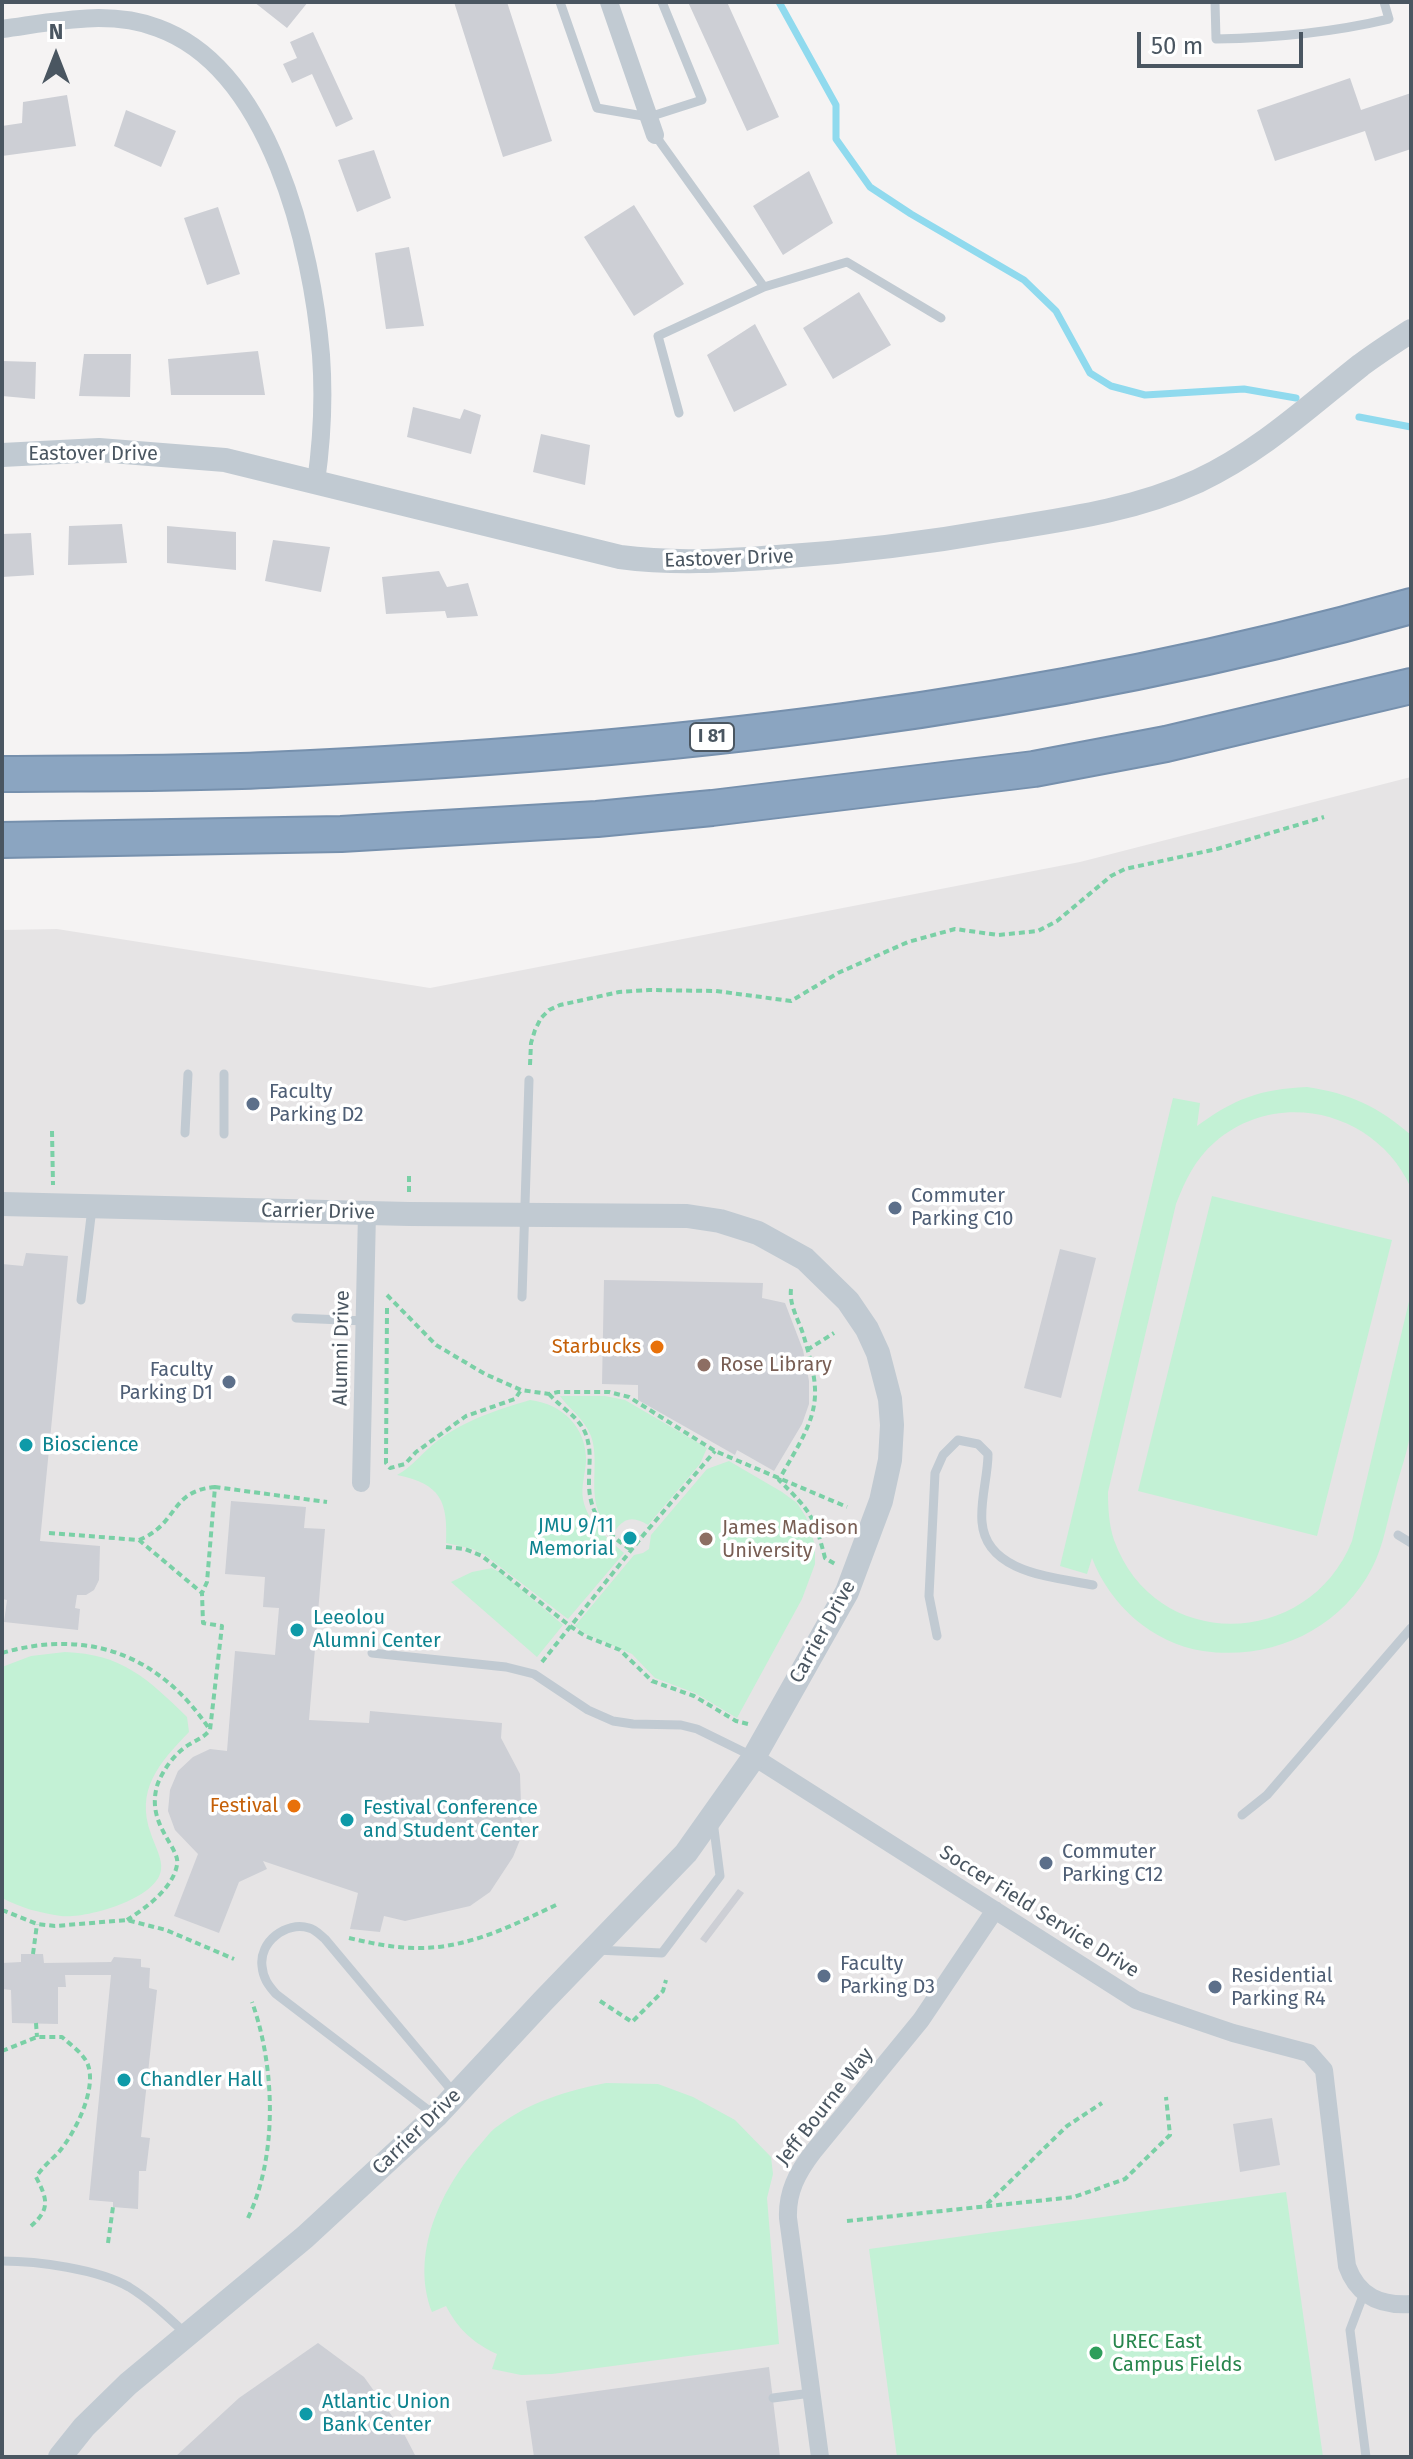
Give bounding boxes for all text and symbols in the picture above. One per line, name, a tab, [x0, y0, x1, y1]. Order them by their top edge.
north arrow	[16, 16, 96, 96]
scale bar	[1141, 16, 1307, 66]
text: N	[49, 18, 63, 45]
text: 50 m	[1151, 32, 1203, 60]
street label: Eastover Drive	[28, 442, 158, 466]
street label: Eastover Drive	[664, 545, 794, 573]
road number: I 81	[690, 723, 734, 751]
place label: Faculty Parking D2	[269, 1080, 364, 1127]
marker: Faculty Parking D2	[244, 1095, 262, 1113]
place label: Commuter Parking C10	[911, 1184, 1013, 1231]
street label: Carrier Drive	[261, 1199, 375, 1225]
marker: Commuter Parking C10	[886, 1199, 904, 1217]
street label: Alumni Drive	[329, 1290, 355, 1406]
place label: Starbucks	[552, 1335, 641, 1359]
marker: Starbucks	[648, 1338, 666, 1356]
place label: Rose Library	[720, 1353, 832, 1377]
marker: Rose Library	[695, 1356, 713, 1374]
place label: Faculty Parking D1	[119, 1358, 213, 1405]
marker: Faculty Parking D1	[220, 1373, 238, 1391]
place label: Bioscience	[42, 1433, 139, 1457]
marker: Bioscience	[17, 1436, 35, 1454]
place label: JMU 9/11 Memorial	[529, 1514, 614, 1561]
place label: James Madison University	[722, 1516, 858, 1563]
marker: JMU 9/11 Memorial	[621, 1529, 639, 1547]
marker: James Madison University	[697, 1530, 715, 1548]
street label: Carrier Drive	[785, 1576, 861, 1688]
place label: Leeolou Alumni Center	[313, 1606, 441, 1653]
marker: Leeolou Alumni Center	[288, 1621, 306, 1639]
place label: Festival	[210, 1794, 278, 1818]
place label: Festival Conference and Student Center	[363, 1796, 539, 1843]
marker: Festival	[285, 1797, 303, 1815]
marker: Festival Conference and Student Center	[338, 1811, 356, 1829]
place label: Commuter Parking C12	[1062, 1840, 1163, 1887]
street label: Soccer Field Service Drive	[935, 1841, 1143, 1983]
marker: Commuter Parking C12	[1037, 1854, 1055, 1872]
place label: Faculty Parking D3	[840, 1952, 935, 1999]
place label: Residential Parking R4	[1231, 1964, 1333, 2011]
marker: Faculty Parking D3	[815, 1967, 833, 1985]
marker: Residential Parking R4	[1206, 1978, 1224, 1996]
street label: Jeff Bourne Way	[771, 2043, 879, 2171]
place label: Chandler Hall	[140, 2068, 263, 2092]
marker: Chandler Hall	[115, 2071, 133, 2089]
street label: Carrier Drive	[368, 2084, 466, 2180]
place label: UREC East Campus Fields	[1112, 2330, 1242, 2377]
marker: UREC East Campus Fields	[1087, 2344, 1105, 2362]
place label: Atlantic Union Bank Center	[322, 2390, 451, 2437]
marker: Atlantic Union Bank Center	[297, 2405, 315, 2423]

